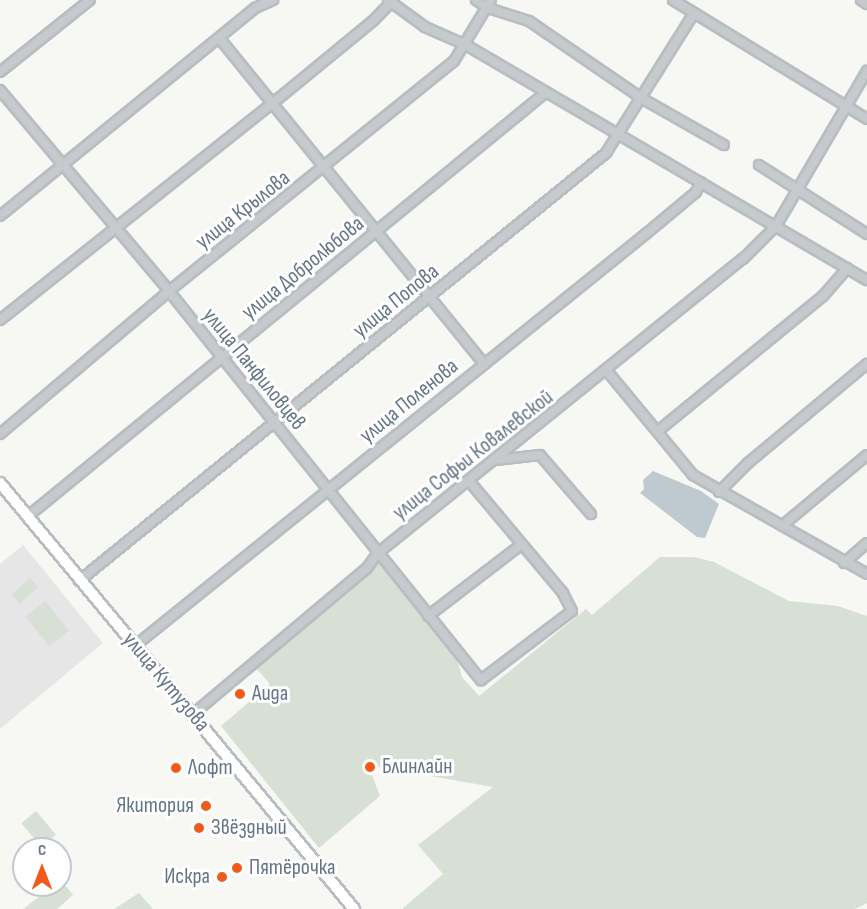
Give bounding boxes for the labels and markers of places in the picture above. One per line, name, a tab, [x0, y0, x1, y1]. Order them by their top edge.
place label: Аида	[252, 681, 288, 707]
marker: Аида	[233, 687, 247, 701]
place label: Блинлайн	[382, 754, 452, 780]
place label: Лофт	[188, 755, 233, 781]
marker: Блинлайн	[363, 760, 377, 774]
marker: Лофт	[169, 761, 183, 775]
place label: Якитория	[116, 793, 194, 819]
marker: Якитория	[199, 799, 213, 813]
place label: Звёздный	[211, 815, 287, 841]
marker: Звёздный	[192, 821, 206, 835]
place label: Пятёрочка	[249, 855, 336, 881]
marker: Пятёрочка	[230, 861, 244, 875]
place label: Искра	[164, 864, 210, 890]
marker: Искра	[215, 870, 229, 884]

